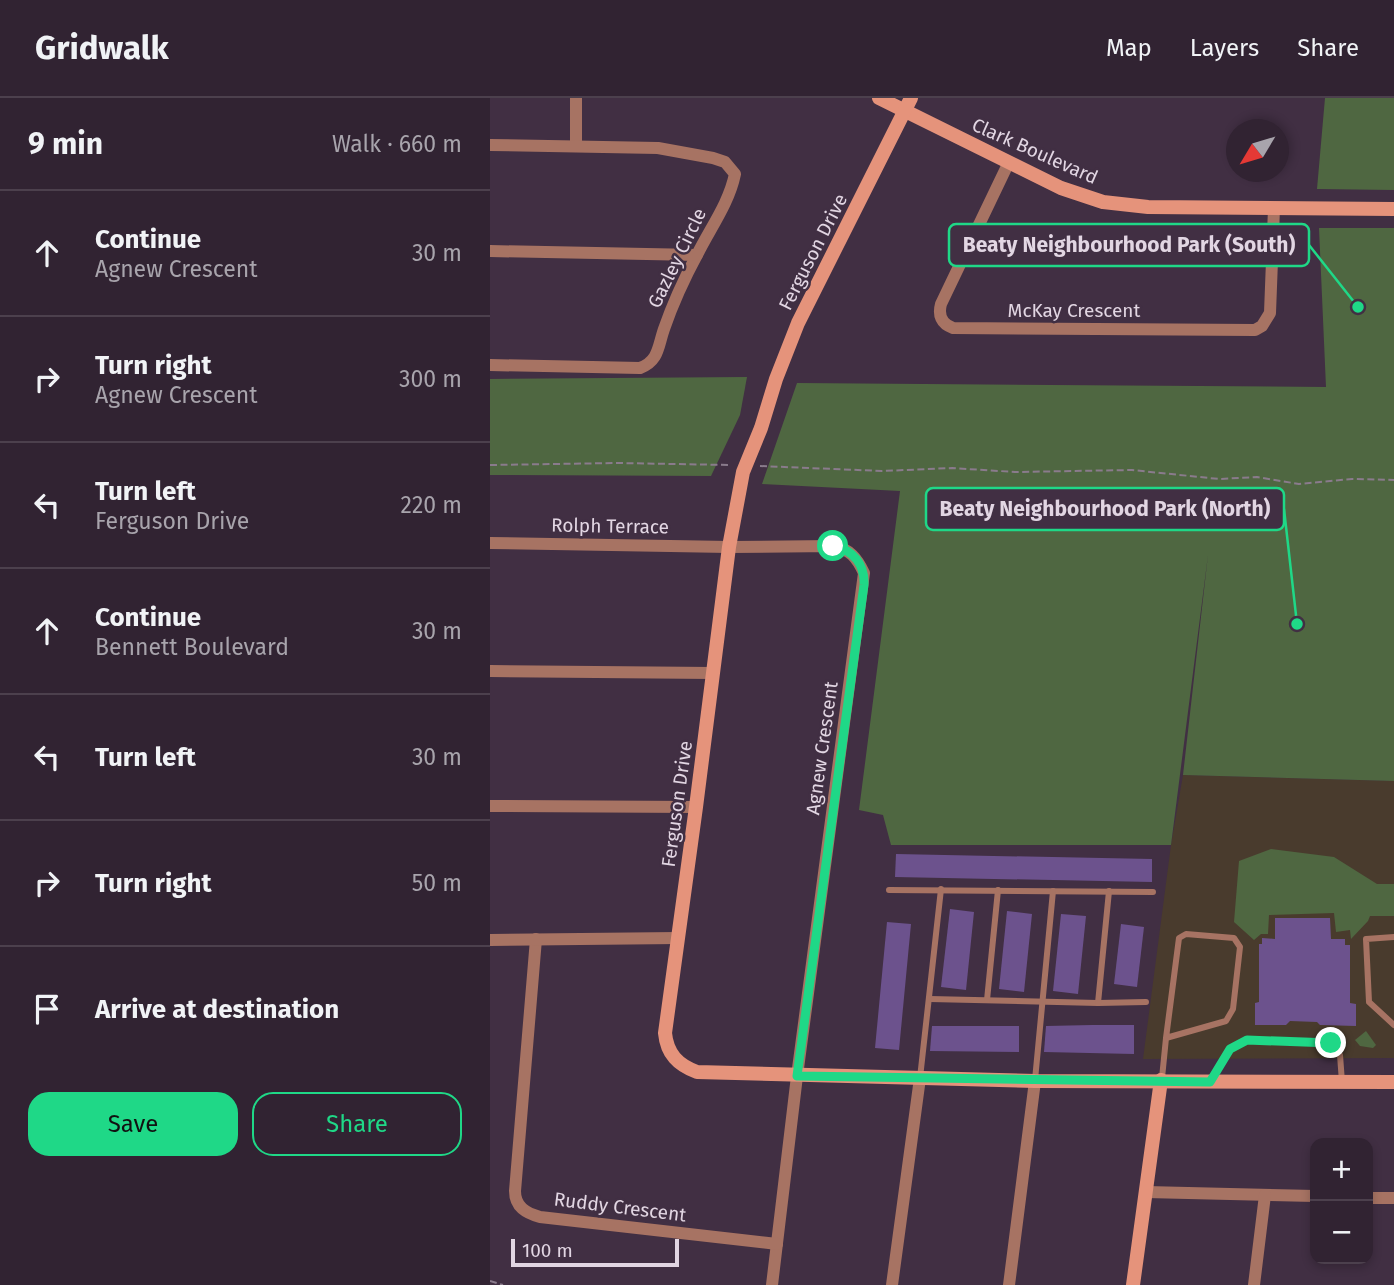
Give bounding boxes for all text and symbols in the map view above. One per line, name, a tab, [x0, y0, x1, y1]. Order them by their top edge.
text: Gridwalk	[35, 28, 169, 68]
text: Map	[1106, 34, 1152, 62]
text: Layers	[1190, 34, 1259, 62]
text: Share	[1297, 34, 1359, 62]
street label: Clark Boulevard	[969, 113, 1101, 189]
north arrow	[1226, 119, 1289, 182]
text: 9 min	[28, 126, 103, 162]
text: Walk · 660 m	[332, 130, 462, 158]
street label: Ferguson Drive	[774, 190, 852, 314]
street label: Gazley Circle	[643, 204, 711, 312]
text: Continue	[95, 224, 201, 255]
callout: Beaty Neighbourhood Park (South)	[949, 224, 1309, 266]
text: Beaty Neighbourhood Park (South)	[963, 232, 1295, 258]
icon: ahead	[28, 234, 66, 272]
text: 30 m	[412, 239, 462, 267]
text: Agnew Crescent	[95, 255, 258, 283]
street label: McKay Crescent	[1008, 299, 1141, 322]
text: Turn right	[95, 350, 212, 381]
icon: right	[28, 360, 66, 398]
text: 300 m	[399, 365, 462, 393]
text: Agnew Crescent	[95, 381, 258, 409]
text: Turn left	[95, 476, 196, 507]
icon: left	[28, 486, 66, 524]
callout: Beaty Neighbourhood Park (North)	[926, 488, 1284, 530]
text: 220 m	[401, 491, 462, 519]
text: Beaty Neighbourhood Park (North)	[940, 496, 1271, 522]
text: Ferguson Drive	[95, 507, 249, 535]
street label: Rolph Terrace	[551, 513, 669, 539]
route start	[817, 530, 848, 561]
text: Continue	[95, 602, 201, 633]
icon: ahead	[28, 612, 66, 650]
text: 30 m	[412, 617, 462, 645]
text: Bennett Boulevard	[95, 633, 289, 661]
street label: Agnew Crescent	[801, 680, 843, 816]
icon: left	[28, 738, 66, 776]
street label: Ferguson Drive	[657, 739, 697, 869]
text: Turn left	[95, 742, 196, 773]
text: 30 m	[412, 743, 462, 771]
icon: right	[28, 864, 66, 902]
text: Turn right	[95, 868, 212, 899]
text: 50 m	[412, 869, 462, 897]
icon: arrive	[28, 990, 66, 1028]
text: Arrive at destination	[95, 994, 339, 1025]
route end	[1315, 1027, 1346, 1058]
button: Save	[28, 1092, 238, 1156]
button: Share	[252, 1092, 462, 1156]
map controls	[1310, 1138, 1373, 1264]
button: +	[1310, 1138, 1373, 1201]
street label: Ruddy Crescent	[553, 1187, 688, 1227]
button: −	[1310, 1201, 1373, 1264]
scale bar	[511, 1236, 679, 1268]
text: 100 m	[522, 1239, 573, 1262]

